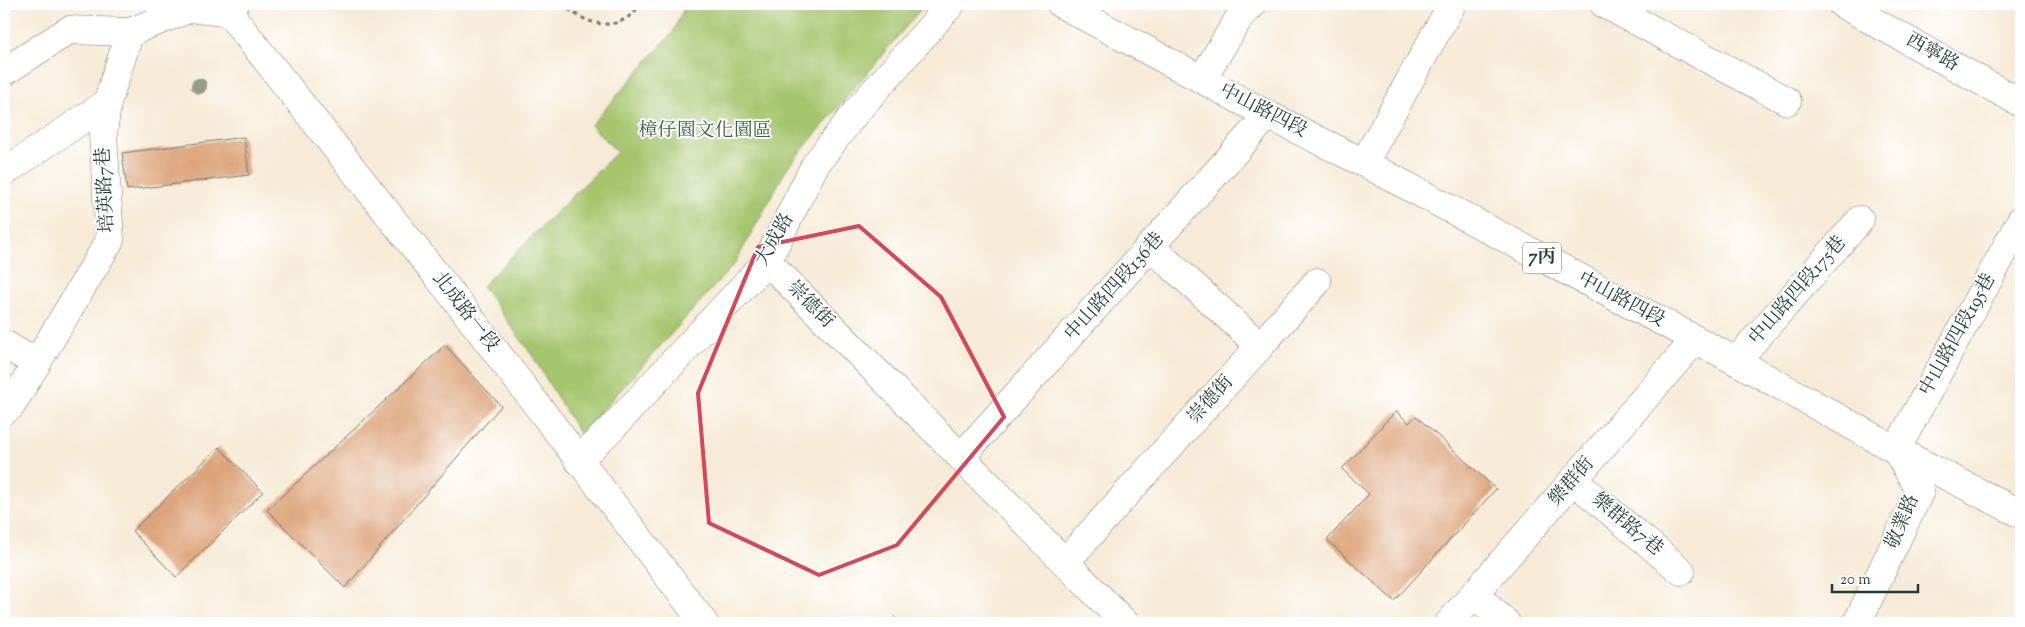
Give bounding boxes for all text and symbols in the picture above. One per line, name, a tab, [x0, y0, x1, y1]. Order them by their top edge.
street label: 西寧路	[1901, 27, 1963, 79]
street label: 中山路四段	[1215, 77, 1311, 145]
park label: 樟仔園文化園區	[638, 118, 772, 145]
street label: 培英路7巷	[90, 147, 122, 233]
street label: 大成路	[749, 209, 801, 271]
street label: 中山路四段136巷	[1059, 227, 1171, 347]
street label: 中山路四段175巷	[1743, 231, 1853, 351]
road number: 7丙	[1523, 242, 1561, 274]
street label: 北成路一段	[425, 266, 505, 358]
street label: 中山路四段	[1573, 266, 1669, 334]
street label: 中山路四段195巷	[1913, 269, 2003, 401]
street label: 崇德街	[780, 275, 840, 335]
street label: 崇德街	[1182, 370, 1240, 430]
street label: 樂群街	[1543, 452, 1601, 512]
street label: 樂群路7巷	[1586, 487, 1668, 563]
street label: 敬業路	[1879, 490, 1927, 554]
scale bar	[1832, 562, 1919, 594]
text: 20 m	[1840, 570, 1871, 591]

